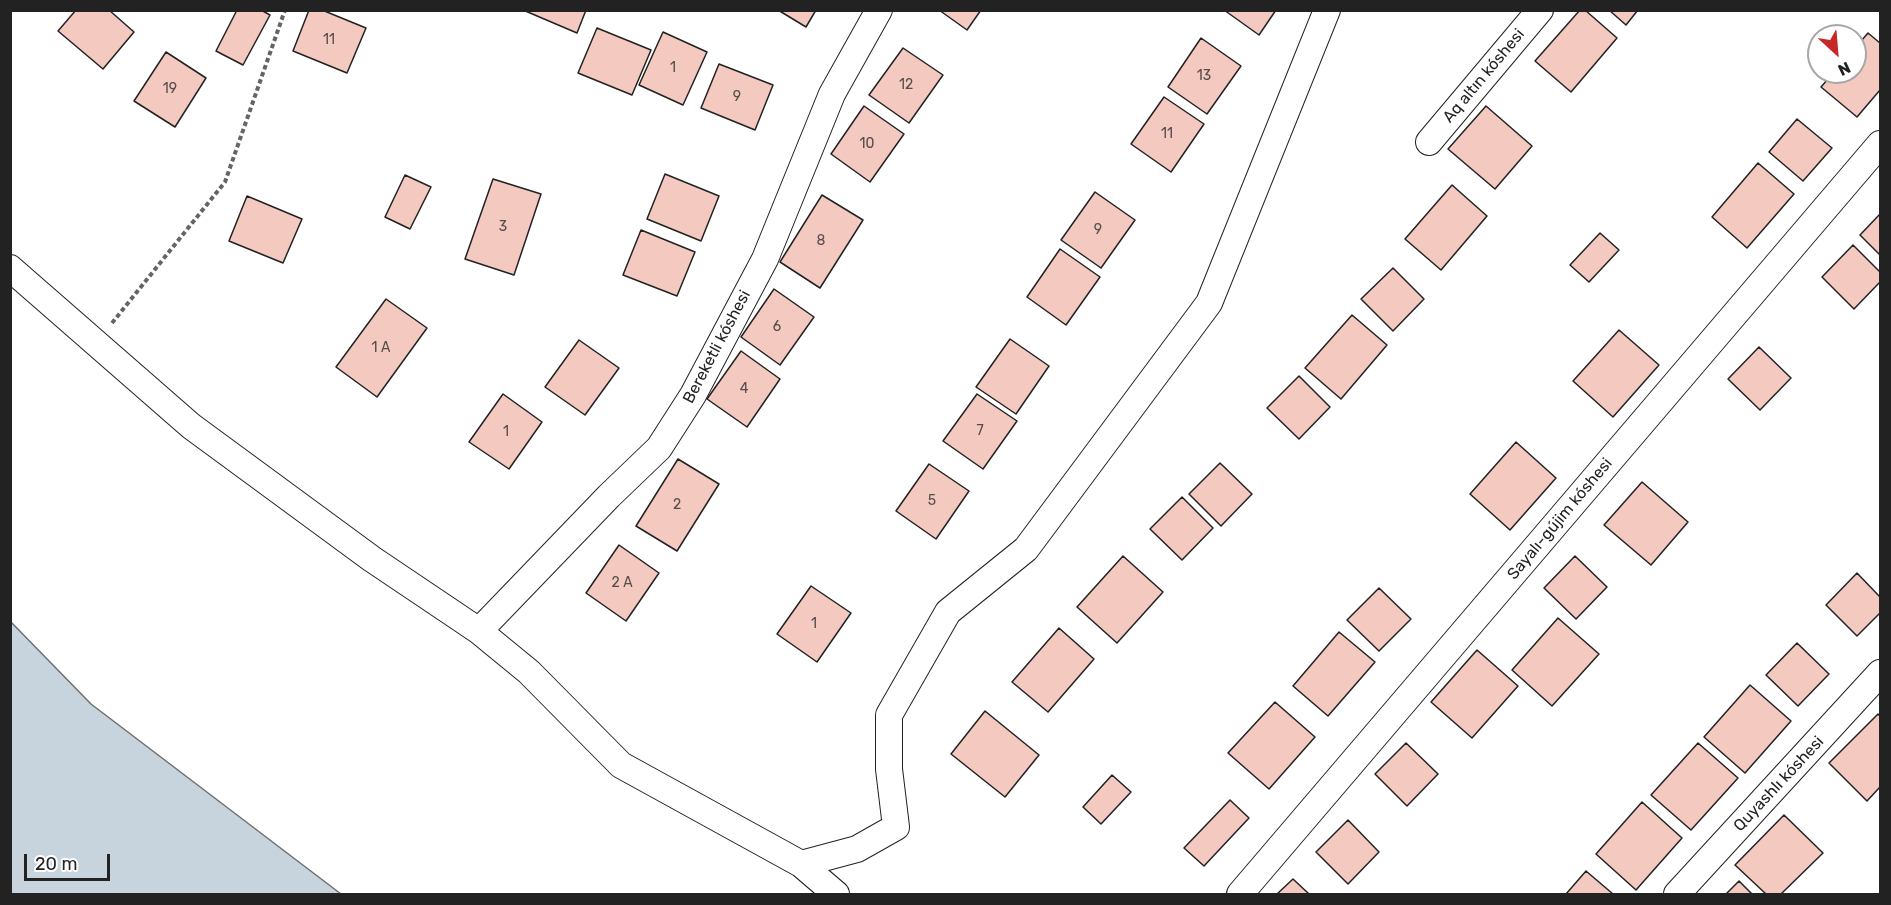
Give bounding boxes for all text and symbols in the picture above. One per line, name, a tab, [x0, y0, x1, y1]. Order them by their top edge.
north arrow	[1807, 24, 1867, 84]
street label: Aq altın kóshesi	[1439, 25, 1529, 127]
house number: 11	[323, 32, 335, 48]
text: N	[1835, 58, 1854, 80]
house number: 1	[670, 60, 676, 76]
house number: 13	[1197, 68, 1211, 84]
house number: 12	[899, 77, 913, 93]
house number: 19	[163, 81, 177, 97]
house number: 9	[733, 89, 741, 105]
house number: 11	[1161, 126, 1173, 142]
house number: 10	[860, 136, 874, 152]
house number: 3	[499, 219, 507, 235]
house number: 9	[1094, 222, 1102, 238]
house number: 8	[817, 233, 825, 249]
street label: Bereketli kóshesi	[679, 287, 755, 407]
house number: 6	[773, 319, 781, 335]
house number: 1 А	[372, 340, 390, 356]
house number: 4	[740, 381, 748, 397]
house number: 7	[976, 423, 984, 439]
house number: 1	[503, 424, 509, 440]
street label: Sayalı-gújim kóshesi	[1504, 454, 1616, 584]
house number: 5	[928, 493, 936, 509]
house number: 2	[673, 497, 681, 513]
house number: 2 А	[611, 575, 633, 591]
house number: 1	[811, 616, 817, 632]
street label: Quyashlı kóshesi	[1730, 732, 1828, 836]
scale bar	[27, 842, 112, 880]
text: 20 m	[35, 853, 77, 875]

